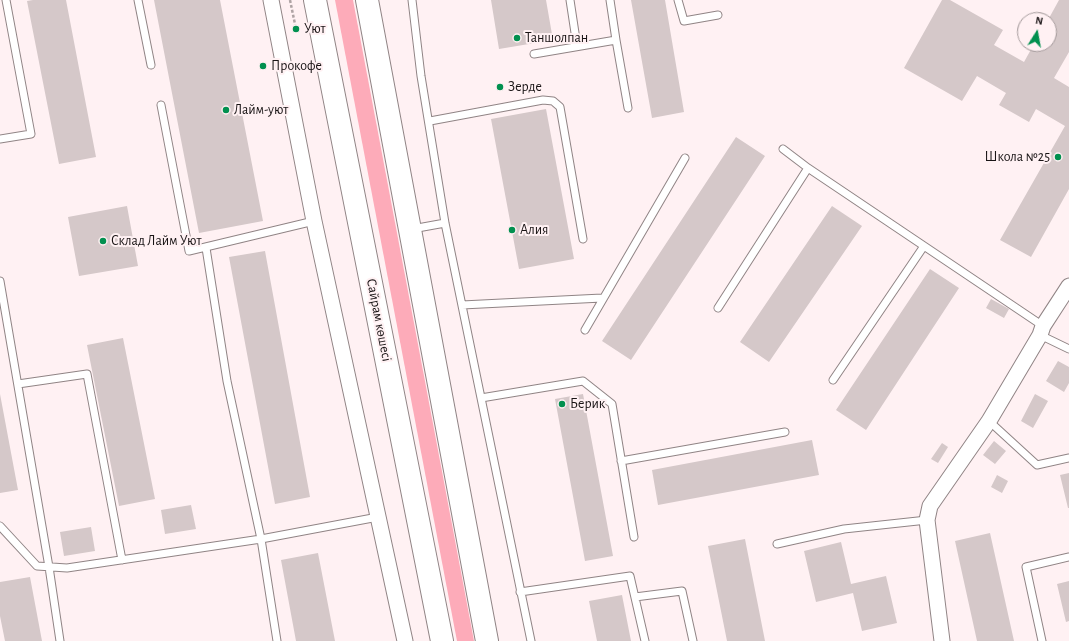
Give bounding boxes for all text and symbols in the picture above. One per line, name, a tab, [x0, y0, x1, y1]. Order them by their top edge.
north arrow	[1017, 12, 1057, 52]
text: N	[1034, 15, 1044, 27]
place label: Уют	[304, 21, 326, 37]
marker: Уют	[291, 24, 301, 34]
place label: Таншолпан	[525, 30, 588, 46]
marker: Таншолпан	[512, 33, 522, 43]
place label: Прокофе	[271, 58, 322, 74]
marker: Прокофе	[258, 61, 268, 71]
place label: Зерде	[508, 79, 542, 95]
marker: Зерде	[495, 82, 505, 92]
place label: Лайм-уют	[234, 102, 288, 118]
marker: Лайм-уют	[221, 105, 231, 115]
place label: Школа №25	[985, 149, 1050, 165]
marker: Школа №25	[1053, 152, 1063, 162]
place label: Алия	[520, 222, 548, 238]
marker: Алия	[507, 225, 517, 235]
place label: Склад Лайм Уют	[111, 233, 201, 249]
marker: Склад Лайм Уют	[98, 236, 108, 246]
street label: Сайрам көшесі	[363, 277, 395, 363]
place label: Берик	[570, 396, 605, 412]
marker: Берик	[557, 399, 567, 409]

